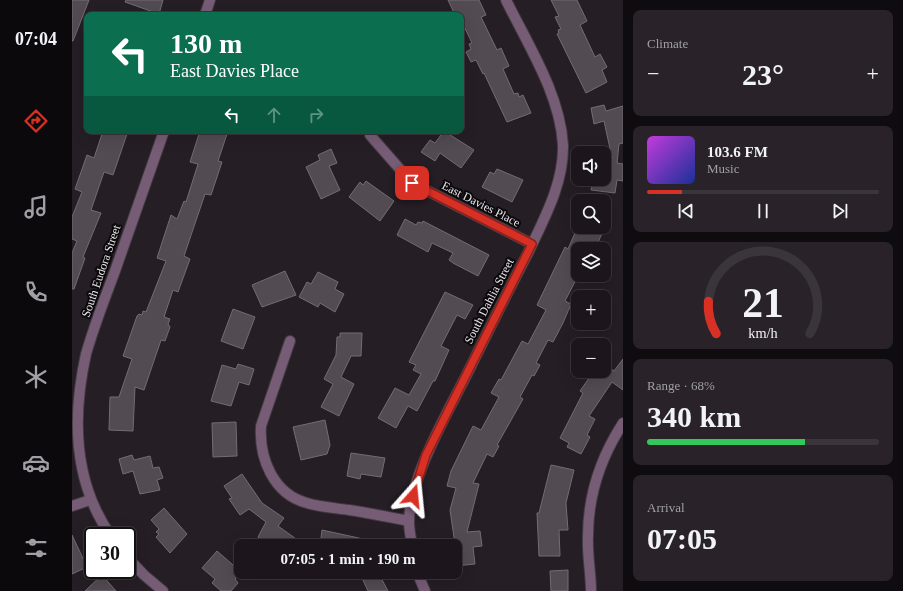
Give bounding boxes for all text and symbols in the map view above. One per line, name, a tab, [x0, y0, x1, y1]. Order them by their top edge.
icon: left	[104, 28, 156, 80]
text: 130 m	[170, 28, 242, 59]
text: 07:04	[15, 29, 57, 49]
text: Climate	[647, 36, 688, 51]
text: 23°	[742, 58, 784, 91]
text: East Davies Place	[170, 61, 299, 81]
text: −	[647, 61, 659, 86]
text: +	[867, 61, 879, 86]
icon: left	[221, 104, 243, 126]
icon: ahead	[263, 104, 285, 126]
icon: right	[305, 104, 327, 126]
icon: directions	[22, 107, 50, 135]
text: 103.6 FM	[707, 144, 768, 160]
map controls	[571, 146, 611, 378]
button: sound	[571, 146, 611, 186]
text: Music	[707, 161, 740, 176]
pin	[395, 166, 429, 200]
icon: arrive	[401, 172, 423, 194]
street label: East Davies Place	[440, 178, 522, 230]
icon: music	[22, 193, 50, 221]
button: search	[571, 194, 611, 234]
icon: previous	[675, 200, 697, 222]
icon: pause	[752, 200, 774, 222]
icon: next	[829, 200, 851, 222]
street label: South Eudora Street	[79, 222, 124, 319]
button: layers	[571, 242, 611, 282]
street label: South Dahlia Street	[461, 255, 517, 346]
icon: phone	[22, 278, 50, 306]
text: 21	[742, 279, 784, 325]
button: +	[571, 290, 611, 330]
text: km/h	[748, 324, 778, 340]
button: −	[571, 338, 611, 378]
icon: climate	[22, 363, 50, 391]
text: Range · 68%	[647, 378, 715, 393]
text: 340 km	[647, 400, 741, 433]
icon: car	[22, 449, 50, 477]
position arrow	[392, 475, 434, 517]
text: Arrival	[647, 500, 685, 515]
text: 07:05	[647, 522, 717, 555]
speed limit sign: 30	[84, 527, 136, 579]
icon: filters	[22, 534, 50, 562]
text: 07:05 · 1 min · 190 m	[281, 551, 416, 567]

